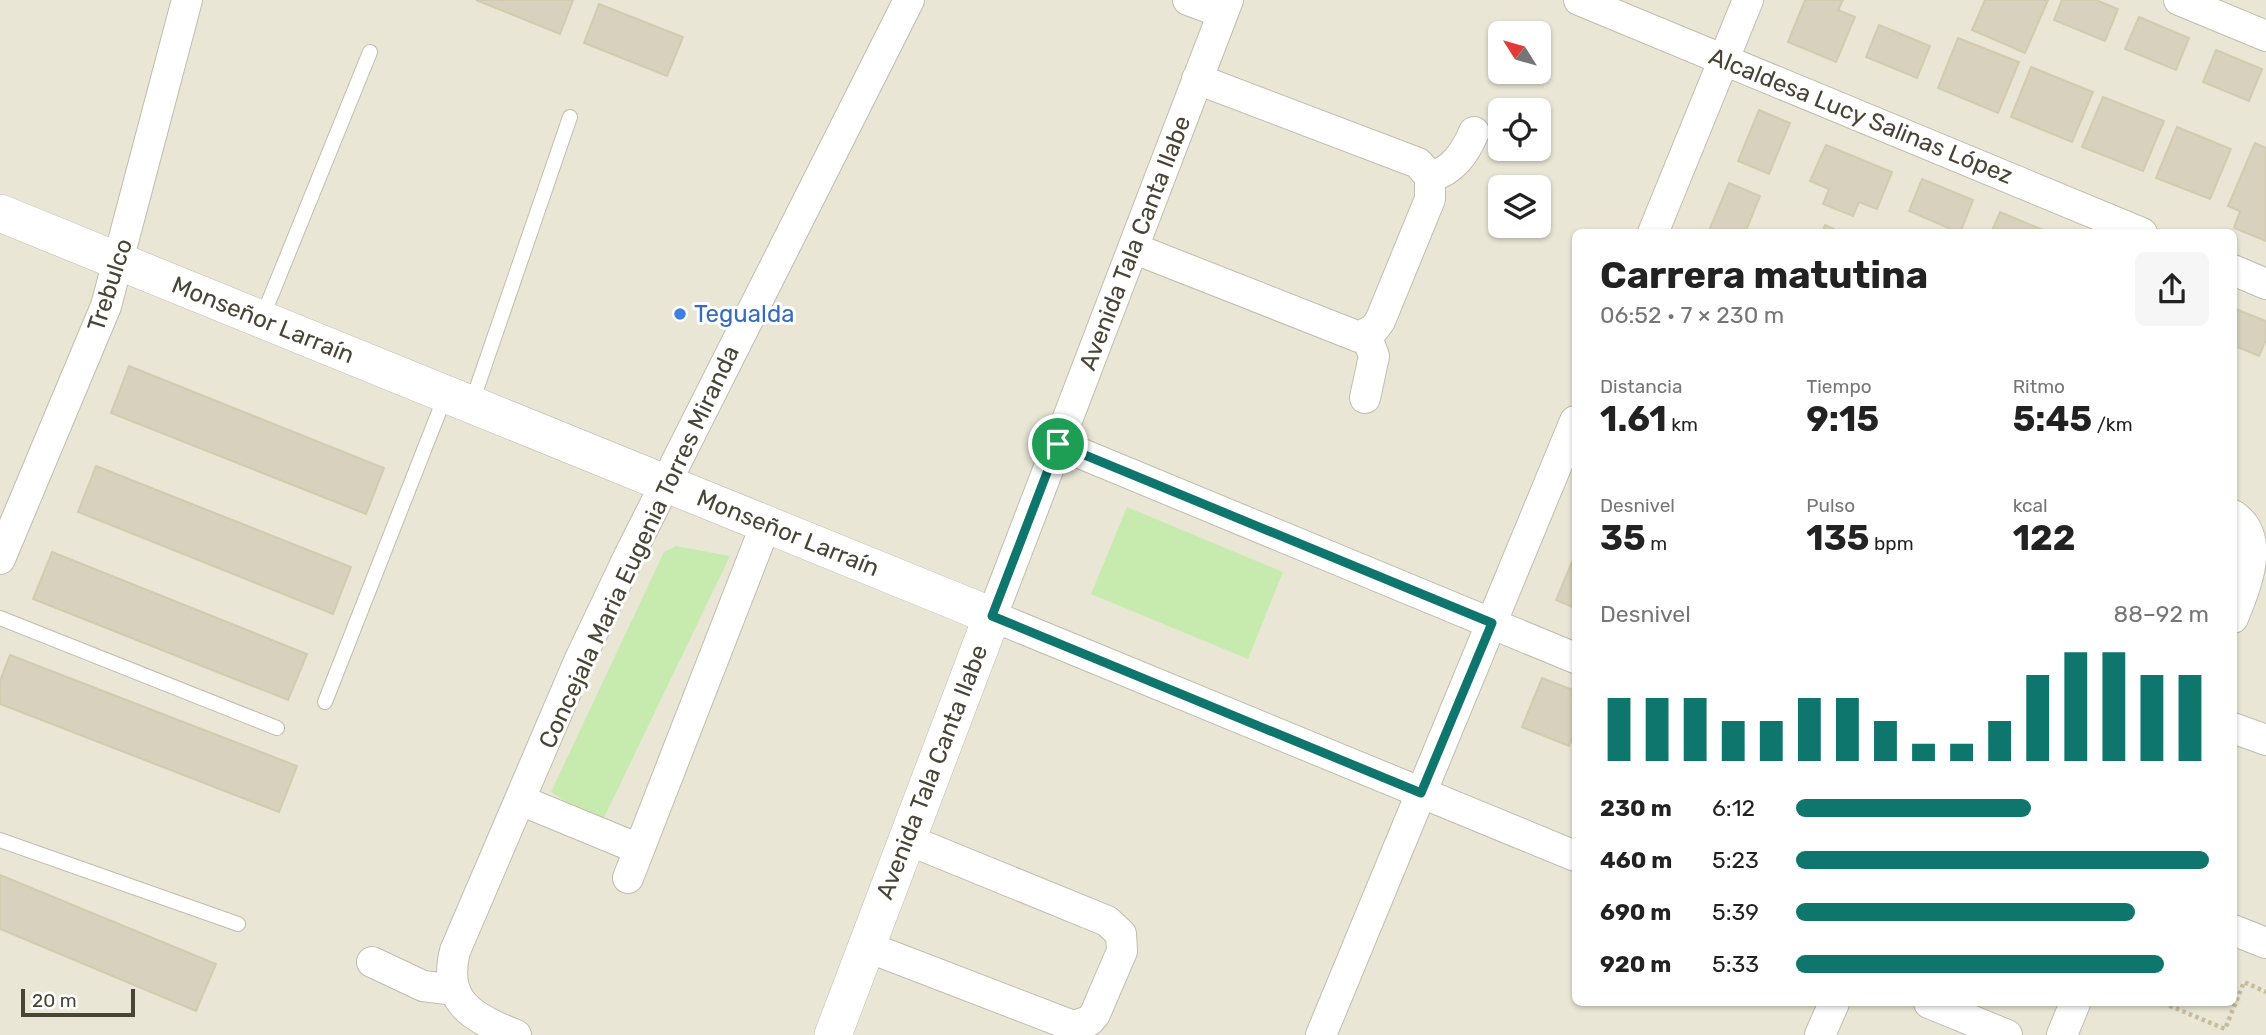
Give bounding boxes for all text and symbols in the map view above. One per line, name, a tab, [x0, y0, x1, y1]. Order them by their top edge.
north arrow	[1488, 21, 1550, 84]
map controls	[1488, 21, 1551, 238]
street label: Alcaldesa Lucy Salinas López	[1705, 42, 2017, 190]
button: locate	[1488, 98, 1551, 161]
street label: Avenida Tala Canta Ilabe	[1074, 112, 1196, 374]
button: layers	[1488, 175, 1551, 238]
street label: Trebulco	[82, 235, 138, 335]
text: Carrera matutina	[1600, 252, 1928, 298]
button: share	[2135, 252, 2209, 326]
street label: Monseñor Larraín	[168, 271, 358, 369]
place label: Tegualda	[694, 300, 794, 328]
text: 06:52 · 7 × 230 m	[1600, 301, 1784, 329]
marker: Tegualda	[672, 306, 688, 322]
street label: Concejala Maria Eugenia Torres Miranda	[533, 341, 745, 753]
text: Distancia	[1600, 375, 1682, 398]
text: Tiempo	[1806, 375, 1872, 398]
text: Ritmo	[2013, 375, 2065, 398]
text: 1.61	[1600, 398, 1667, 440]
text: 9:15	[1806, 398, 1879, 440]
text: 5:45	[2013, 398, 2092, 440]
text: km	[1667, 413, 1698, 436]
text: /km	[2092, 413, 2133, 436]
pin	[1028, 414, 1088, 474]
icon: arrive	[1039, 425, 1077, 463]
street label: Monseñor Larraín	[693, 484, 883, 582]
text: Desnivel	[1600, 494, 1675, 517]
text: Pulso	[1806, 494, 1855, 517]
text: kcal	[2013, 494, 2048, 517]
text: 35	[1600, 517, 1646, 559]
text: 135	[1806, 517, 1869, 559]
text: 122	[2013, 517, 2076, 559]
text: m	[1646, 532, 1667, 555]
text: bpm	[1869, 532, 1914, 555]
text: Desnivel	[1600, 600, 1691, 628]
text: 88–92 m	[2114, 600, 2209, 628]
street label: Avenida Tala Canta Ilabe	[871, 641, 993, 903]
text: 230 m	[1600, 794, 1672, 822]
text: 6:12	[1712, 794, 1755, 822]
text: 460 m	[1600, 846, 1672, 874]
text: 5:23	[1712, 846, 1759, 874]
text: 690 m	[1600, 898, 1671, 926]
text: 5:39	[1712, 898, 1759, 926]
text: 920 m	[1600, 950, 1671, 978]
text: 5:33	[1712, 950, 1759, 978]
scale bar	[21, 986, 135, 1018]
text: 20 m	[32, 989, 77, 1012]

